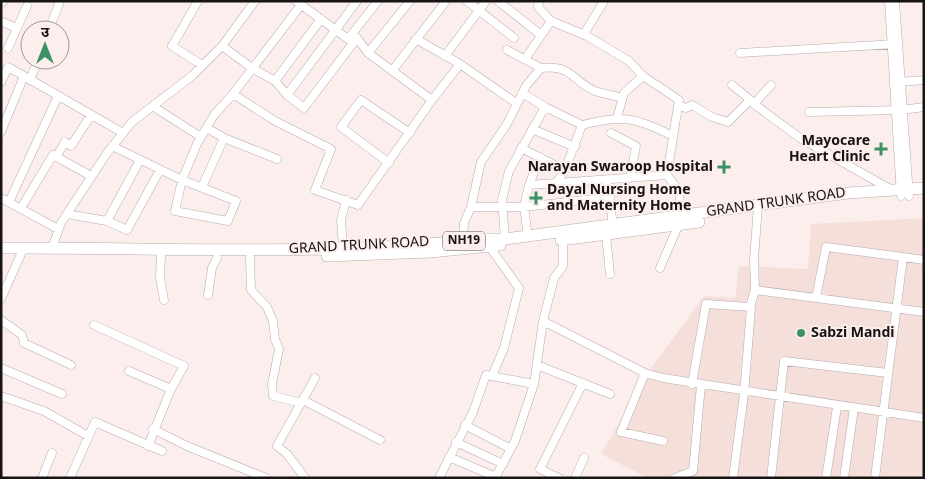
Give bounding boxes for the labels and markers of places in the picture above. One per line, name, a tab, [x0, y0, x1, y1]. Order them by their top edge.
place label: Mayocare Heart Clinic	[789, 132, 870, 167]
marker: Mayocare Heart Clinic	[874, 142, 888, 156]
place label: Narayan Swaroop Hospital	[528, 158, 713, 177]
marker: Narayan Swaroop Hospital	[717, 160, 731, 174]
place label: Dayal Nursing Home and Maternity Home	[547, 181, 691, 216]
marker: Dayal Nursing Home and Maternity Home	[529, 191, 543, 205]
place label: Sabzi Mandi	[811, 324, 894, 343]
marker: Sabzi Mandi	[795, 327, 807, 339]

